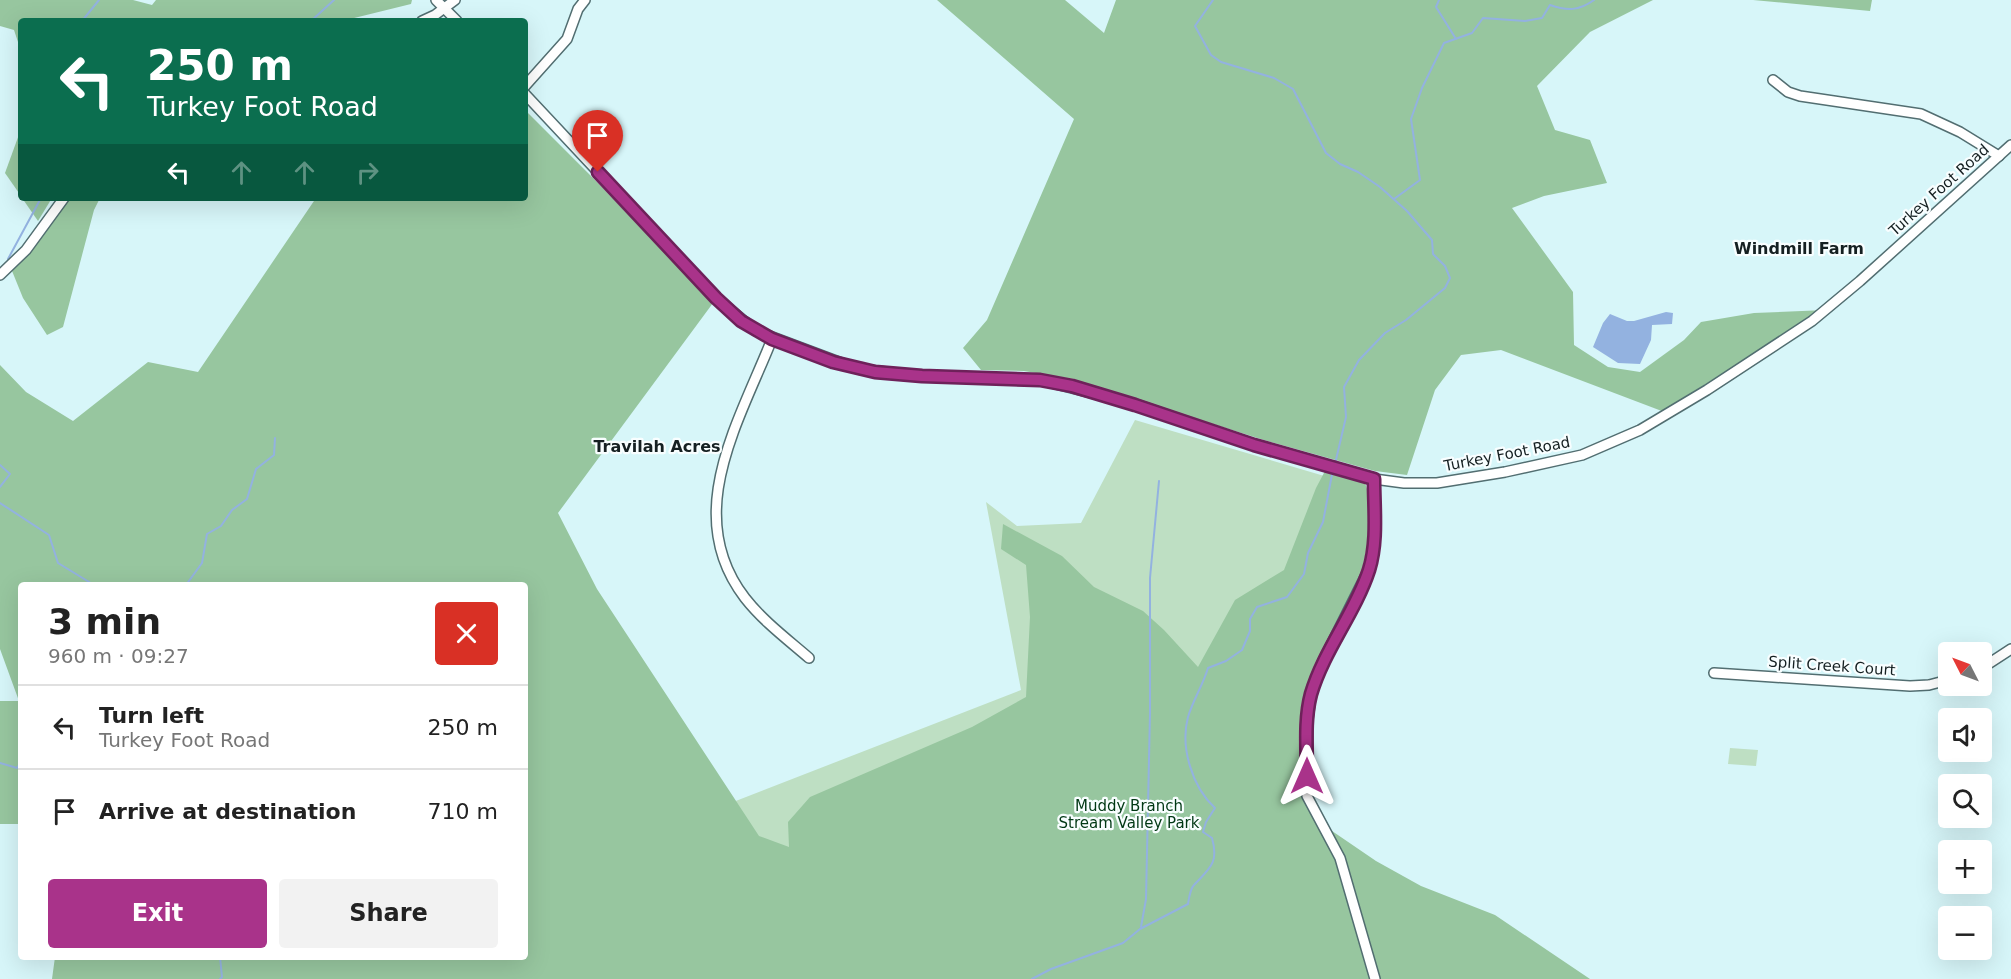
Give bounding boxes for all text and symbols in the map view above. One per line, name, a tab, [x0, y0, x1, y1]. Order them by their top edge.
text: 250 m	[147, 41, 293, 90]
icon: left	[48, 42, 126, 120]
text: Turkey Foot Road	[147, 91, 378, 122]
pin	[572, 110, 623, 172]
icon: arrive	[581, 119, 614, 152]
street label: Turkey Foot Road	[1885, 140, 1993, 240]
icon: left	[162, 156, 195, 189]
icon: ahead	[225, 156, 258, 189]
icon: ahead	[288, 156, 321, 189]
icon: right	[351, 156, 384, 189]
district label: Windmill Farm	[1734, 239, 1864, 258]
street label: Turkey Foot Road	[1441, 433, 1572, 475]
district label: Travilah Acres	[593, 437, 721, 456]
text: 3 min	[48, 601, 161, 642]
button: close	[435, 602, 498, 665]
north arrow	[1938, 642, 1992, 696]
map controls	[1938, 642, 1992, 960]
text: 960 m · 09:27	[48, 644, 189, 668]
street label: Split Creek Court	[1768, 653, 1896, 679]
text: Turn left	[99, 703, 204, 728]
button: sound	[1938, 708, 1992, 762]
icon: left	[48, 711, 81, 744]
text: 250 m	[428, 715, 498, 740]
text: Turkey Foot Road	[99, 728, 270, 752]
position arrow	[1275, 744, 1339, 808]
button: search	[1938, 774, 1992, 828]
icon: arrive	[48, 795, 81, 828]
park label: Muddy Branch Stream Valley Park	[1059, 797, 1200, 832]
text: Arrive at destination	[99, 799, 356, 824]
text: 710 m	[428, 799, 498, 824]
button: +	[1938, 840, 1992, 894]
button: Exit	[48, 879, 267, 948]
button: Share	[279, 879, 498, 948]
button: −	[1938, 906, 1992, 960]

